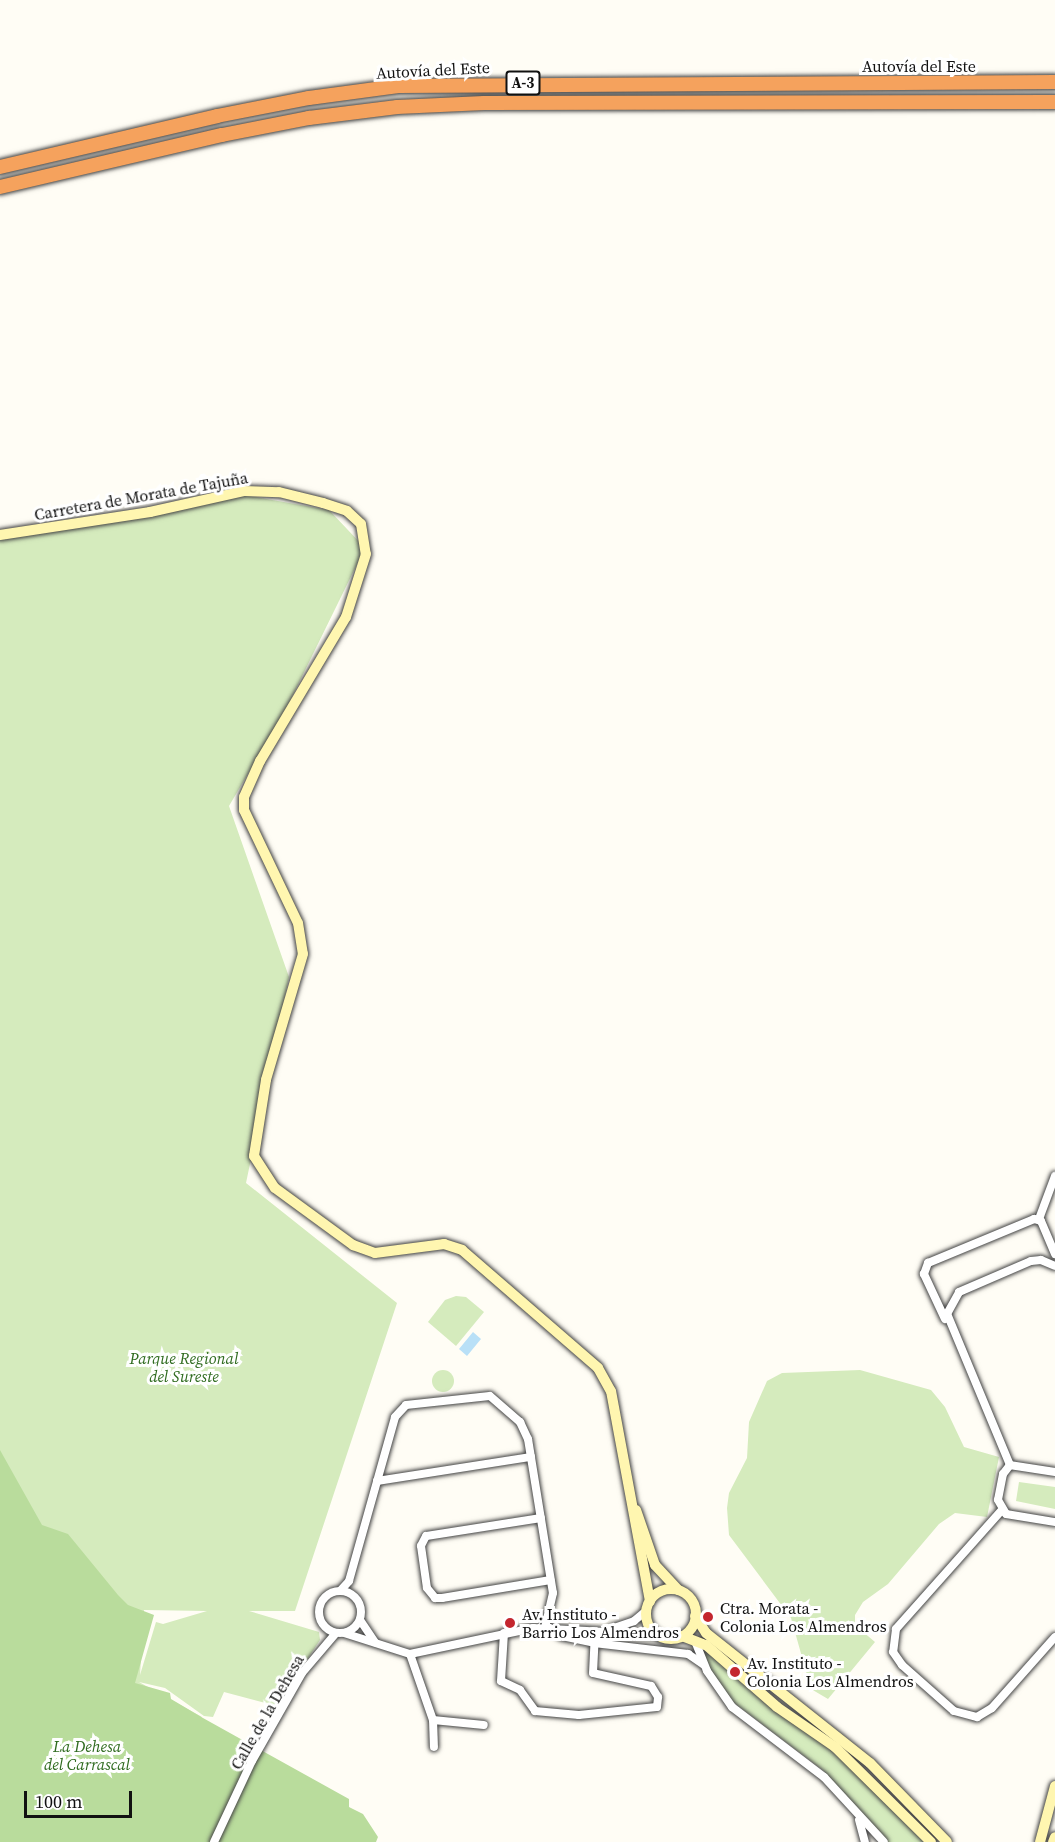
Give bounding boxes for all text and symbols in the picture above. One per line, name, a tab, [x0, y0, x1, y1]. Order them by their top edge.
street label: Autovía del Este	[862, 56, 976, 76]
street label: Autovía del Este	[376, 57, 490, 83]
road number: A-3	[505, 71, 541, 95]
street label: Carretera de Morata de Tajuña	[33, 468, 249, 524]
park label: Parque Regional del Sureste	[130, 1348, 238, 1386]
place label: Ctra. Morata - Colonia Los Almendros	[720, 1598, 887, 1636]
place label: Av. Instituto - Barrio Los Almendros	[522, 1604, 679, 1642]
marker: Ctra. Morata - Colonia Los Almendros	[701, 1610, 715, 1624]
marker: Av. Instituto - Barrio Los Almendros	[503, 1616, 517, 1630]
street label: Calle de la Dehesa	[226, 1651, 308, 1773]
place label: Av. Instituto - Colonia Los Almendros	[747, 1653, 914, 1691]
marker: Av. Instituto - Colonia Los Almendros	[728, 1665, 742, 1679]
park label: La Dehesa del Carrascal	[44, 1736, 130, 1774]
scale bar	[27, 1779, 135, 1817]
text: 100 m	[35, 1789, 82, 1814]

